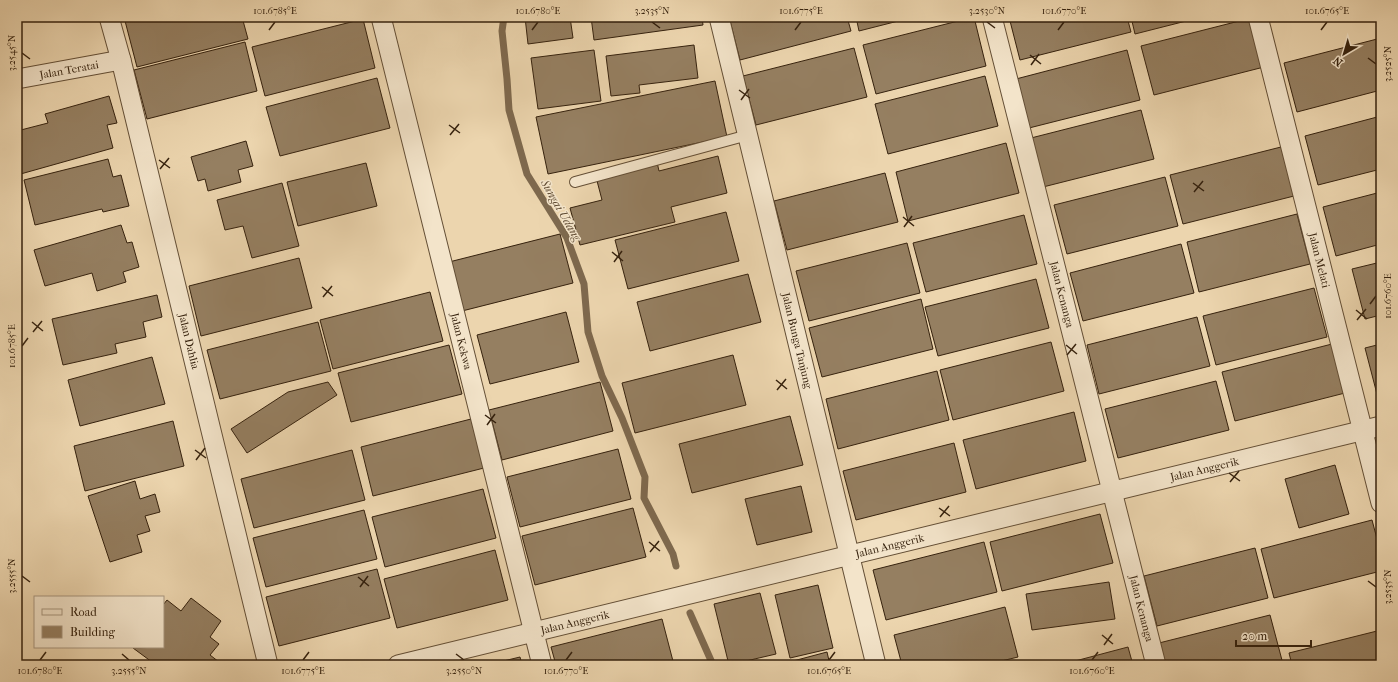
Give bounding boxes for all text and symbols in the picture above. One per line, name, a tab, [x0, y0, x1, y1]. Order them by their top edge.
text: 101.6785°E	[253, 5, 297, 17]
text: 101.6780°E	[516, 5, 560, 17]
text: 3.2535°N	[634, 5, 670, 17]
text: 101.6775°E	[779, 5, 823, 17]
text: 3.2530°N	[969, 5, 1006, 17]
text: 101.6770°E	[1042, 5, 1086, 17]
text: 101.6765°E	[1305, 5, 1349, 17]
text: 3.2545°N	[6, 34, 18, 71]
north arrow	[1324, 34, 1364, 74]
text: 3.2525°N	[1382, 45, 1394, 82]
text: N	[1330, 53, 1345, 69]
street label: Jalan Teratai	[38, 58, 101, 81]
water label: Sungai Udang	[537, 176, 584, 243]
street label: Jalan Melati	[1306, 230, 1333, 290]
street label: Jalan Kenanga	[1047, 259, 1077, 330]
text: 101.6760°E	[1382, 273, 1394, 319]
street label: Jalan Bunga Tanjung	[779, 290, 815, 390]
street label: Jalan Kekwa	[448, 310, 475, 372]
street label: Jalan Dahlia	[176, 311, 203, 371]
text: 101.6785°E	[6, 324, 18, 368]
street label: Jalan Anggerik	[1168, 454, 1240, 484]
street label: Jalan Anggerik	[853, 531, 926, 560]
text: 3.2555°N	[6, 558, 18, 594]
text: 3.2535°N	[1382, 569, 1394, 605]
street label: Jalan Kenanga	[1127, 573, 1157, 644]
legend	[34, 596, 164, 648]
text: Road	[70, 605, 97, 619]
street label: Jalan Anggerik	[538, 607, 611, 637]
scale bar	[1236, 622, 1311, 648]
text: Building	[70, 625, 115, 639]
text: 20 m	[1242, 629, 1267, 643]
text: 101.6780°E	[18, 665, 62, 677]
text: 3.2555°N	[111, 665, 147, 677]
text: 101.6775°E	[281, 665, 325, 677]
text: 3.2550°N	[446, 665, 483, 677]
text: 101.6770°E	[544, 665, 588, 677]
text: 101.6765°E	[807, 665, 851, 677]
text: 101.6760°E	[1069, 665, 1115, 677]

